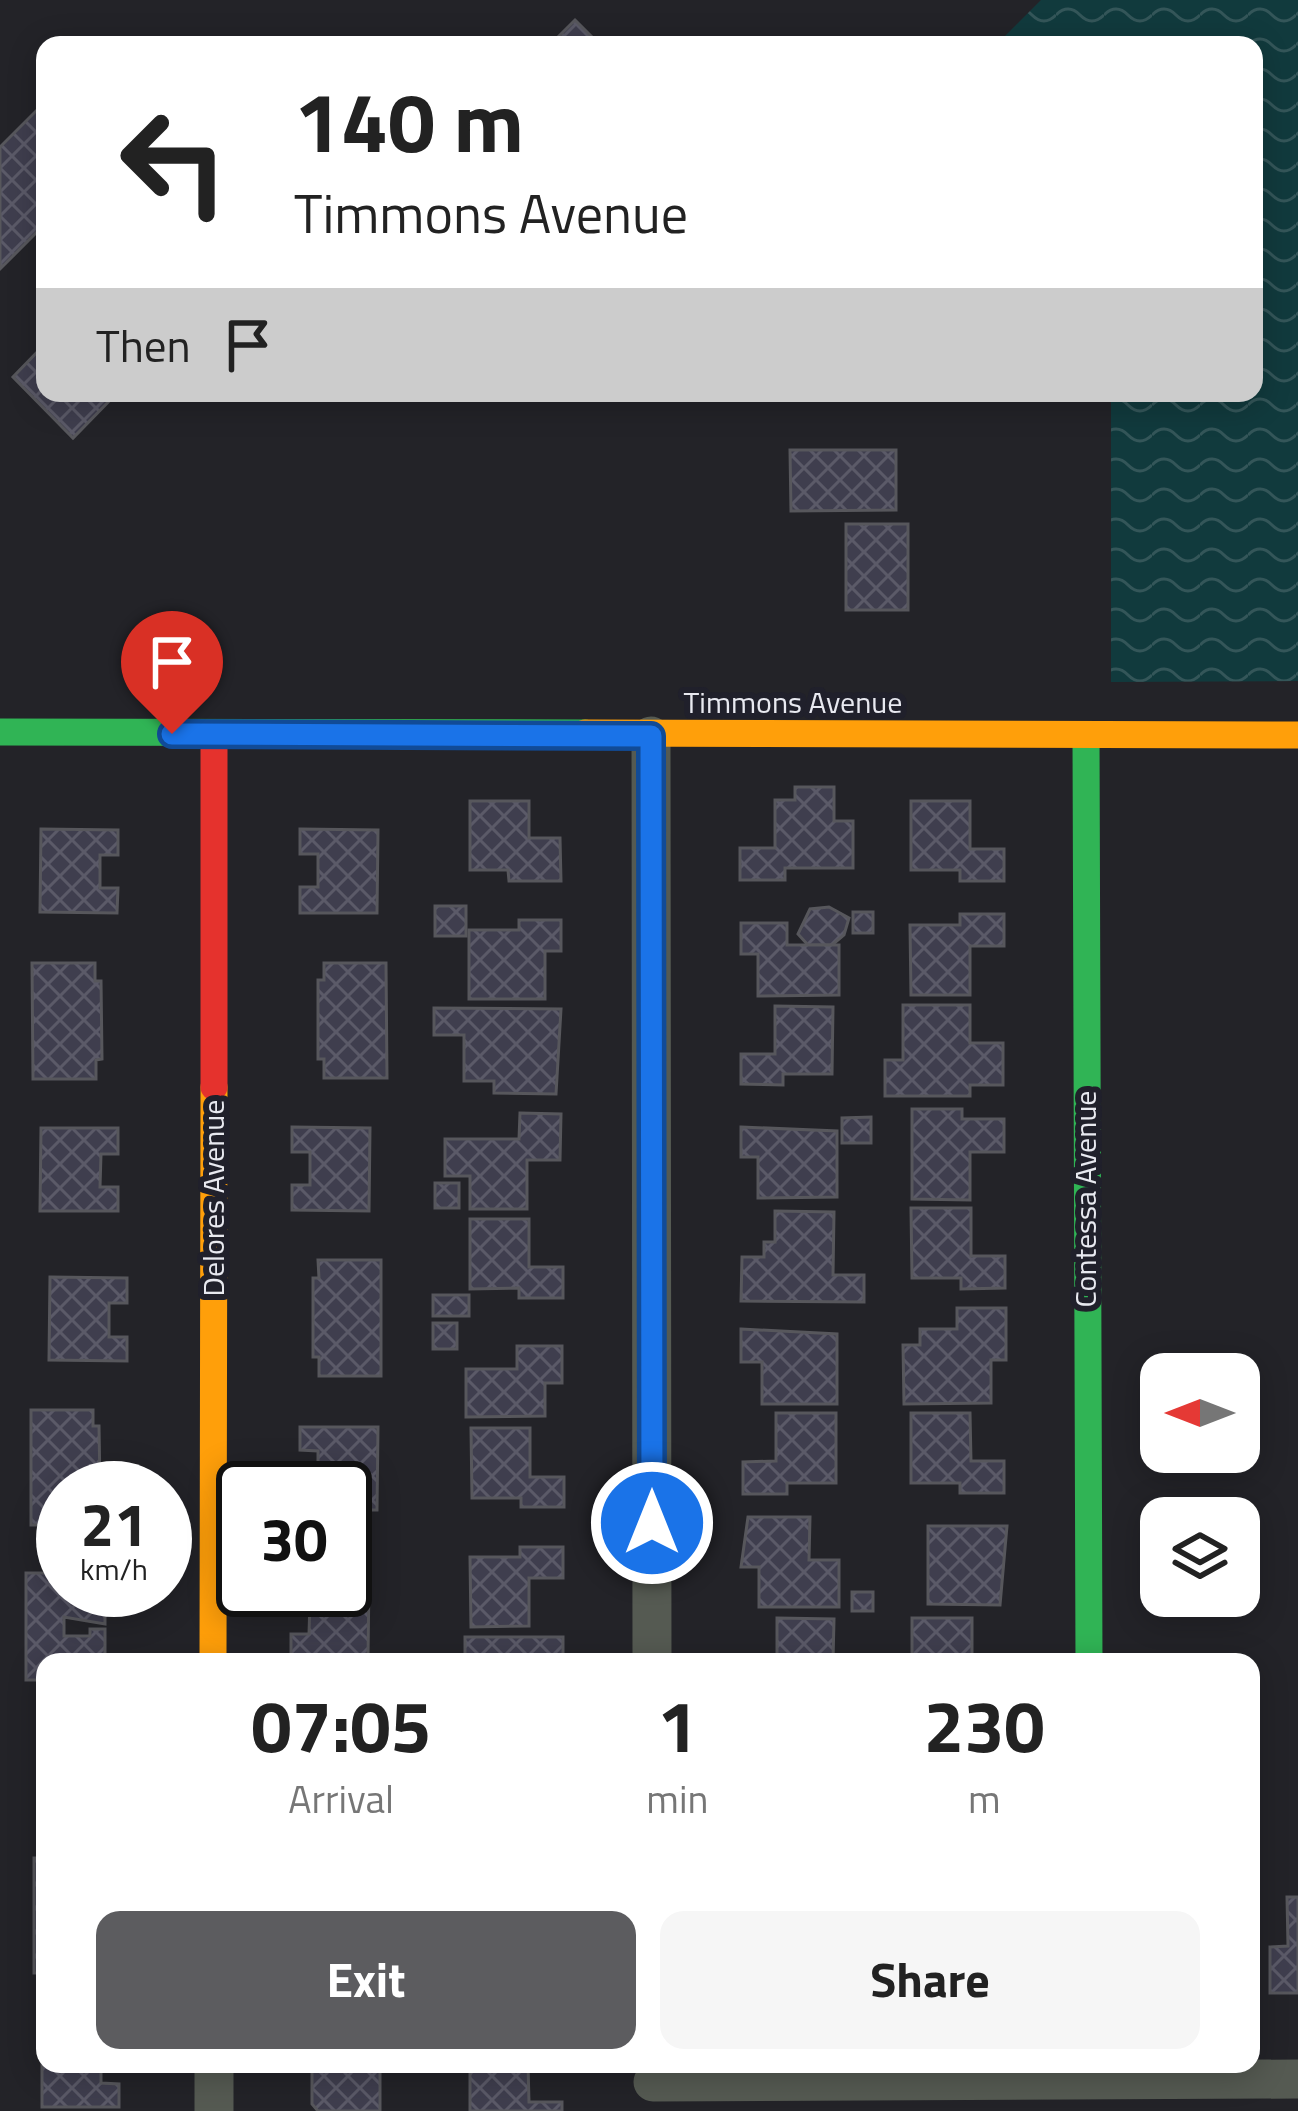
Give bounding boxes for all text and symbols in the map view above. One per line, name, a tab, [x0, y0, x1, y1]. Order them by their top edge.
text: 140 m	[294, 57, 524, 185]
icon: left	[96, 84, 252, 240]
text: Timmons Avenue	[294, 172, 688, 254]
text: Then	[96, 311, 191, 379]
icon: arrive	[215, 312, 281, 378]
pin	[121, 611, 223, 734]
icon: arrive	[139, 629, 205, 695]
street label: Timmons Avenue	[684, 679, 902, 725]
street label: Contessa Avenue	[1062, 1091, 1108, 1307]
street label: Delores Avenue	[190, 1100, 236, 1296]
north arrow	[1140, 1353, 1260, 1473]
map controls	[1140, 1353, 1260, 1617]
position arrow	[589, 1460, 715, 1586]
speed limit sign: 30	[216, 1461, 372, 1617]
text: 21	[80, 1478, 148, 1569]
button: layers	[1140, 1497, 1260, 1617]
text: km/h	[80, 1546, 148, 1592]
text: 07:05	[251, 1670, 431, 1780]
text: 1	[657, 1670, 698, 1780]
text: 230	[924, 1670, 1045, 1780]
text: Arrival	[288, 1769, 394, 1828]
text: min	[646, 1769, 708, 1828]
text: m	[968, 1769, 1000, 1828]
button: Exit	[96, 1911, 636, 2049]
button: Share	[660, 1911, 1200, 2049]

